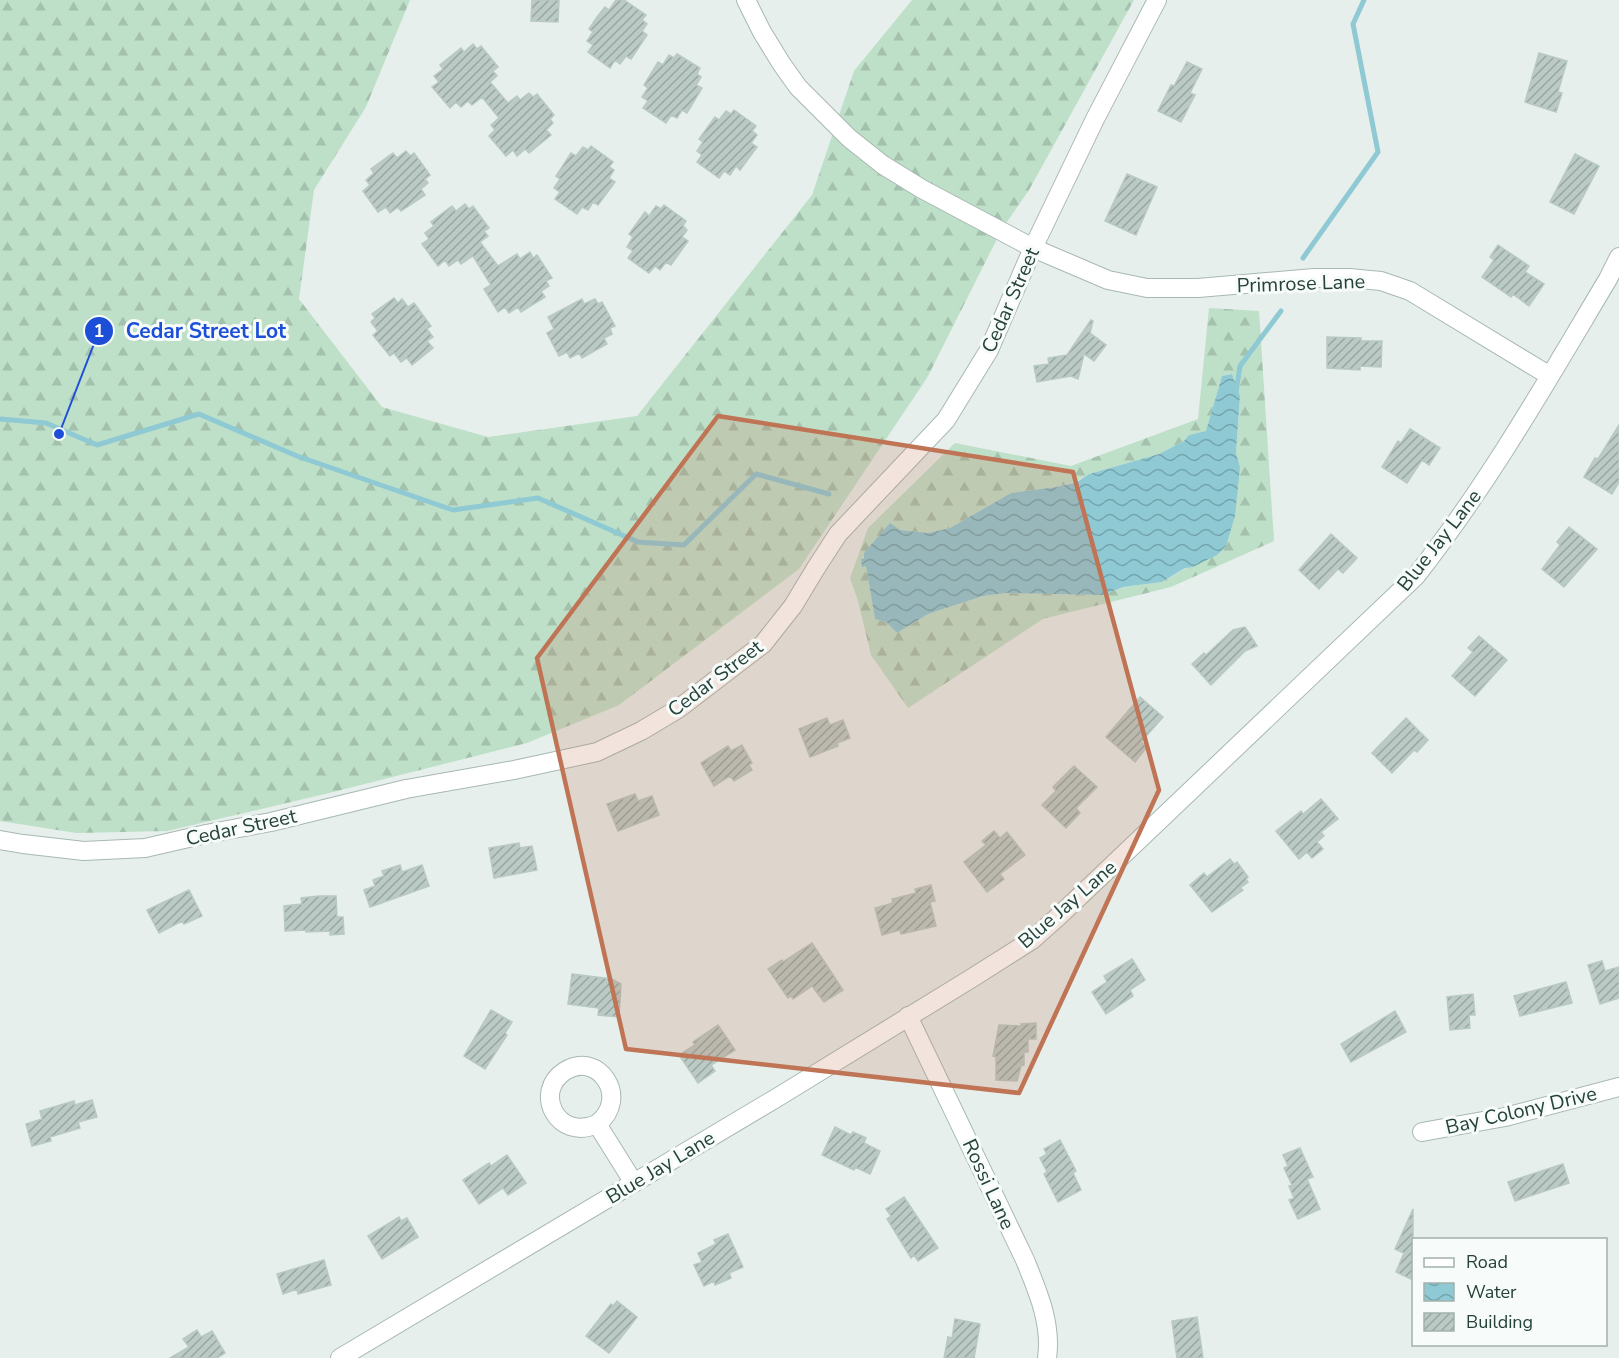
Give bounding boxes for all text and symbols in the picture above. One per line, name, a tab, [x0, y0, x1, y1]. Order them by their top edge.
street label: Cedar Street	[975, 242, 1046, 357]
street label: Primrose Lane	[1236, 268, 1366, 299]
callout: Cedar Street Lot	[84, 312, 299, 351]
text: Cedar Street Lot	[126, 317, 287, 345]
text: 1	[94, 319, 104, 343]
street label: Blue Jay Lane	[1391, 484, 1488, 597]
street label: Cedar Street	[662, 633, 769, 723]
street label: Cedar Street	[183, 802, 300, 852]
street label: Blue Jay Lane	[1012, 854, 1122, 955]
street label: Bay Colony Drive	[1443, 1080, 1599, 1141]
street label: Blue Jay Lane	[601, 1124, 720, 1210]
street label: Rossi Lane	[956, 1135, 1021, 1234]
legend	[1412, 1238, 1607, 1346]
text: Road	[1466, 1250, 1508, 1274]
text: Water	[1466, 1280, 1517, 1304]
text: Building	[1466, 1310, 1533, 1334]

